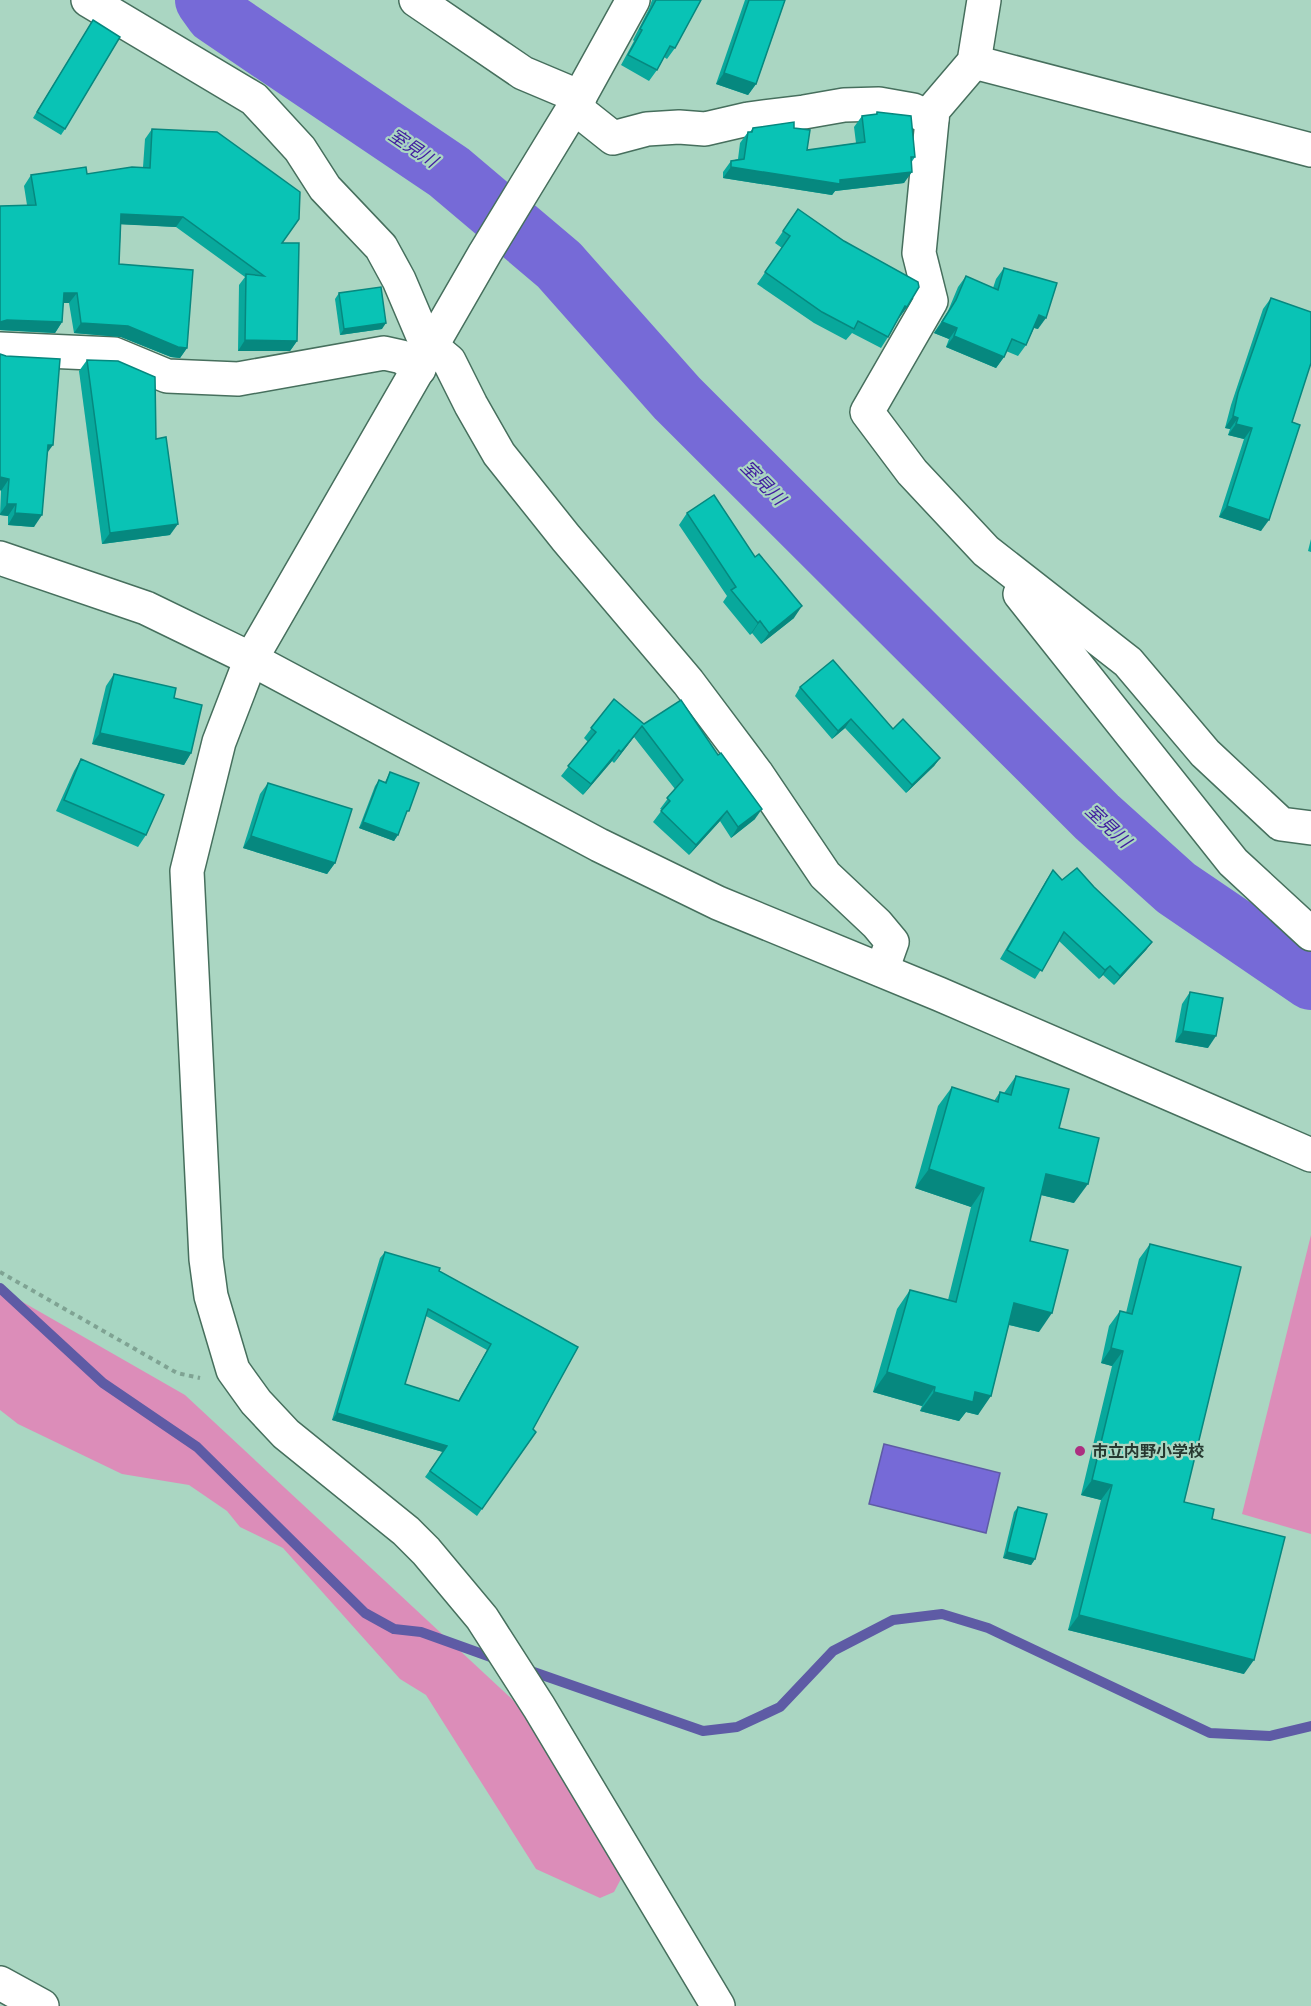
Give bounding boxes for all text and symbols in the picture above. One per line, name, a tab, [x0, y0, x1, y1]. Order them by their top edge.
water label: 室見川	[385, 123, 444, 173]
water label: 室見川	[737, 455, 792, 511]
water label: 室見川	[1081, 799, 1137, 853]
place label: 市立内野小学校	[1092, 1441, 1204, 1460]
marker: 市立内野小学校	[1073, 1444, 1087, 1458]

